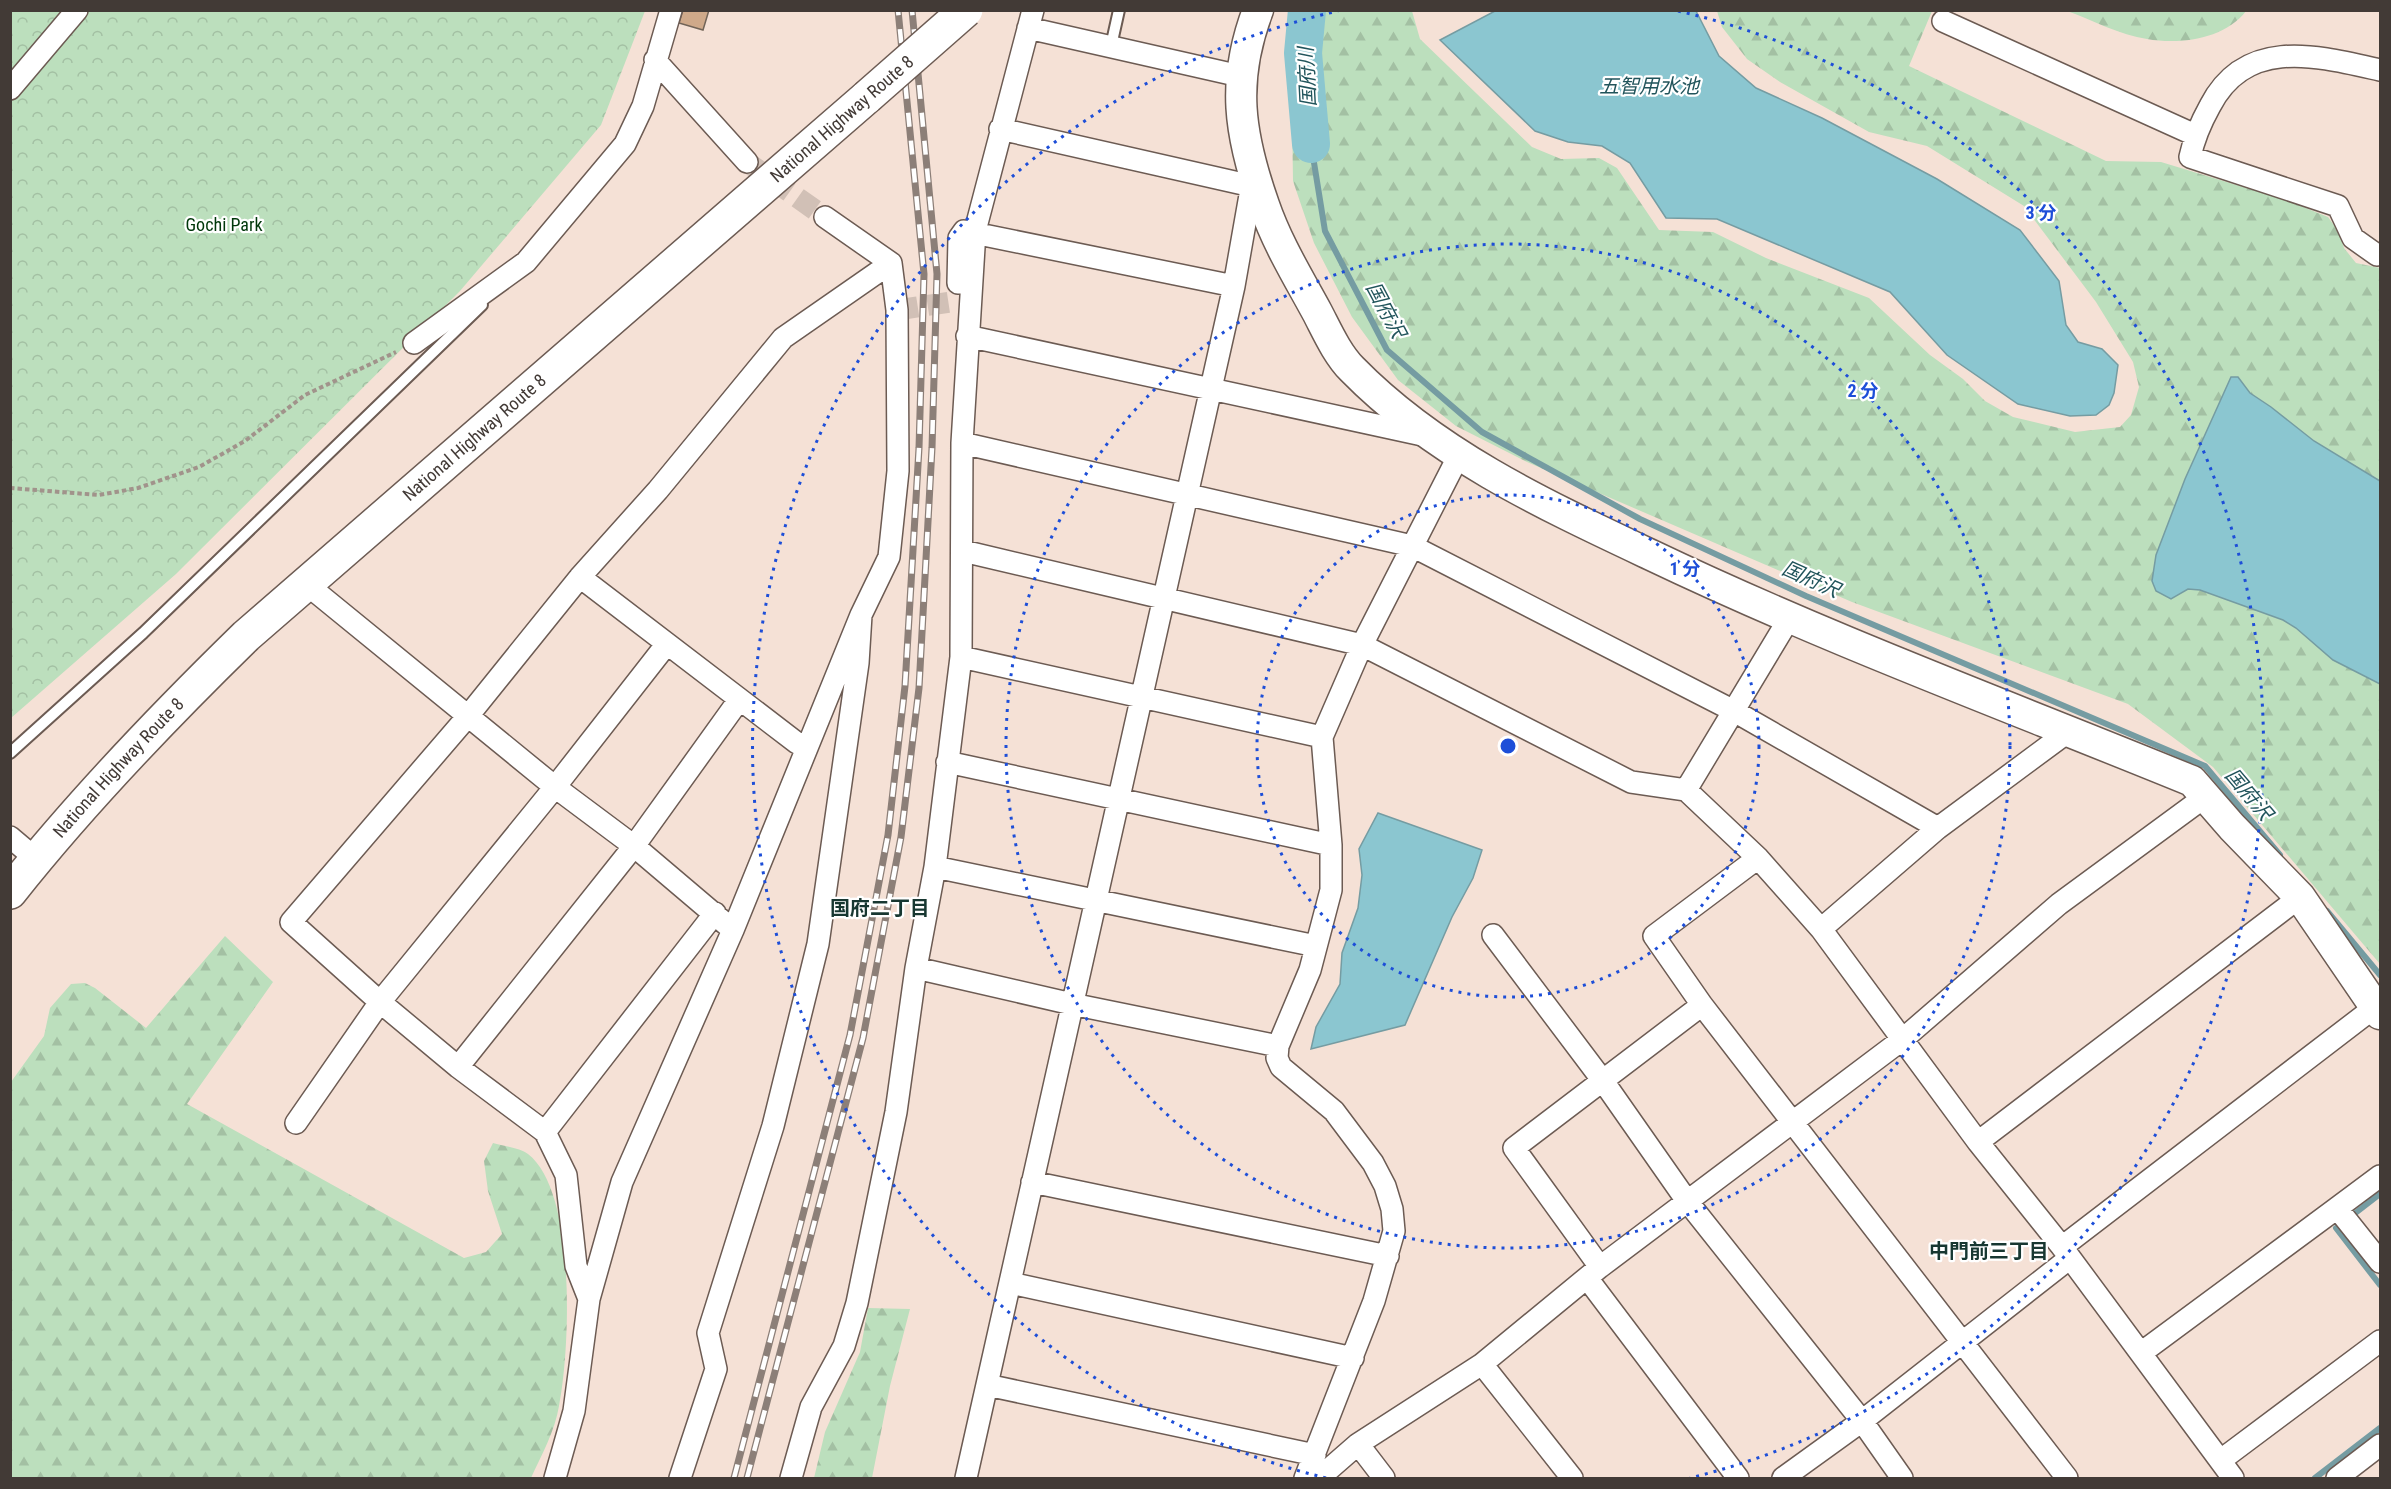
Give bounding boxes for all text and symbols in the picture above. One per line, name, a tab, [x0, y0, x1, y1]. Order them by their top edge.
water label: 国府川	[1293, 44, 1321, 108]
street label: National Highway Route 8	[766, 51, 917, 186]
water label: 五智用水池	[1599, 74, 1701, 98]
text: 3 分	[2025, 202, 2057, 223]
park label: Gochi Park	[185, 214, 263, 235]
water label: 国府沢	[1361, 278, 1412, 345]
street label: National Highway Route 8	[398, 369, 550, 505]
text: 2 分	[1847, 380, 1879, 401]
water label: 国府沢	[1779, 556, 1846, 603]
text: 1 分	[1669, 558, 1701, 579]
street label: National Highway Route 8	[48, 693, 188, 842]
centre of rings	[1498, 736, 1518, 756]
water label: 国府沢	[2221, 763, 2279, 827]
district label: 国府二丁目	[830, 896, 930, 920]
district label: 中門前三丁目	[1929, 1239, 2049, 1263]

